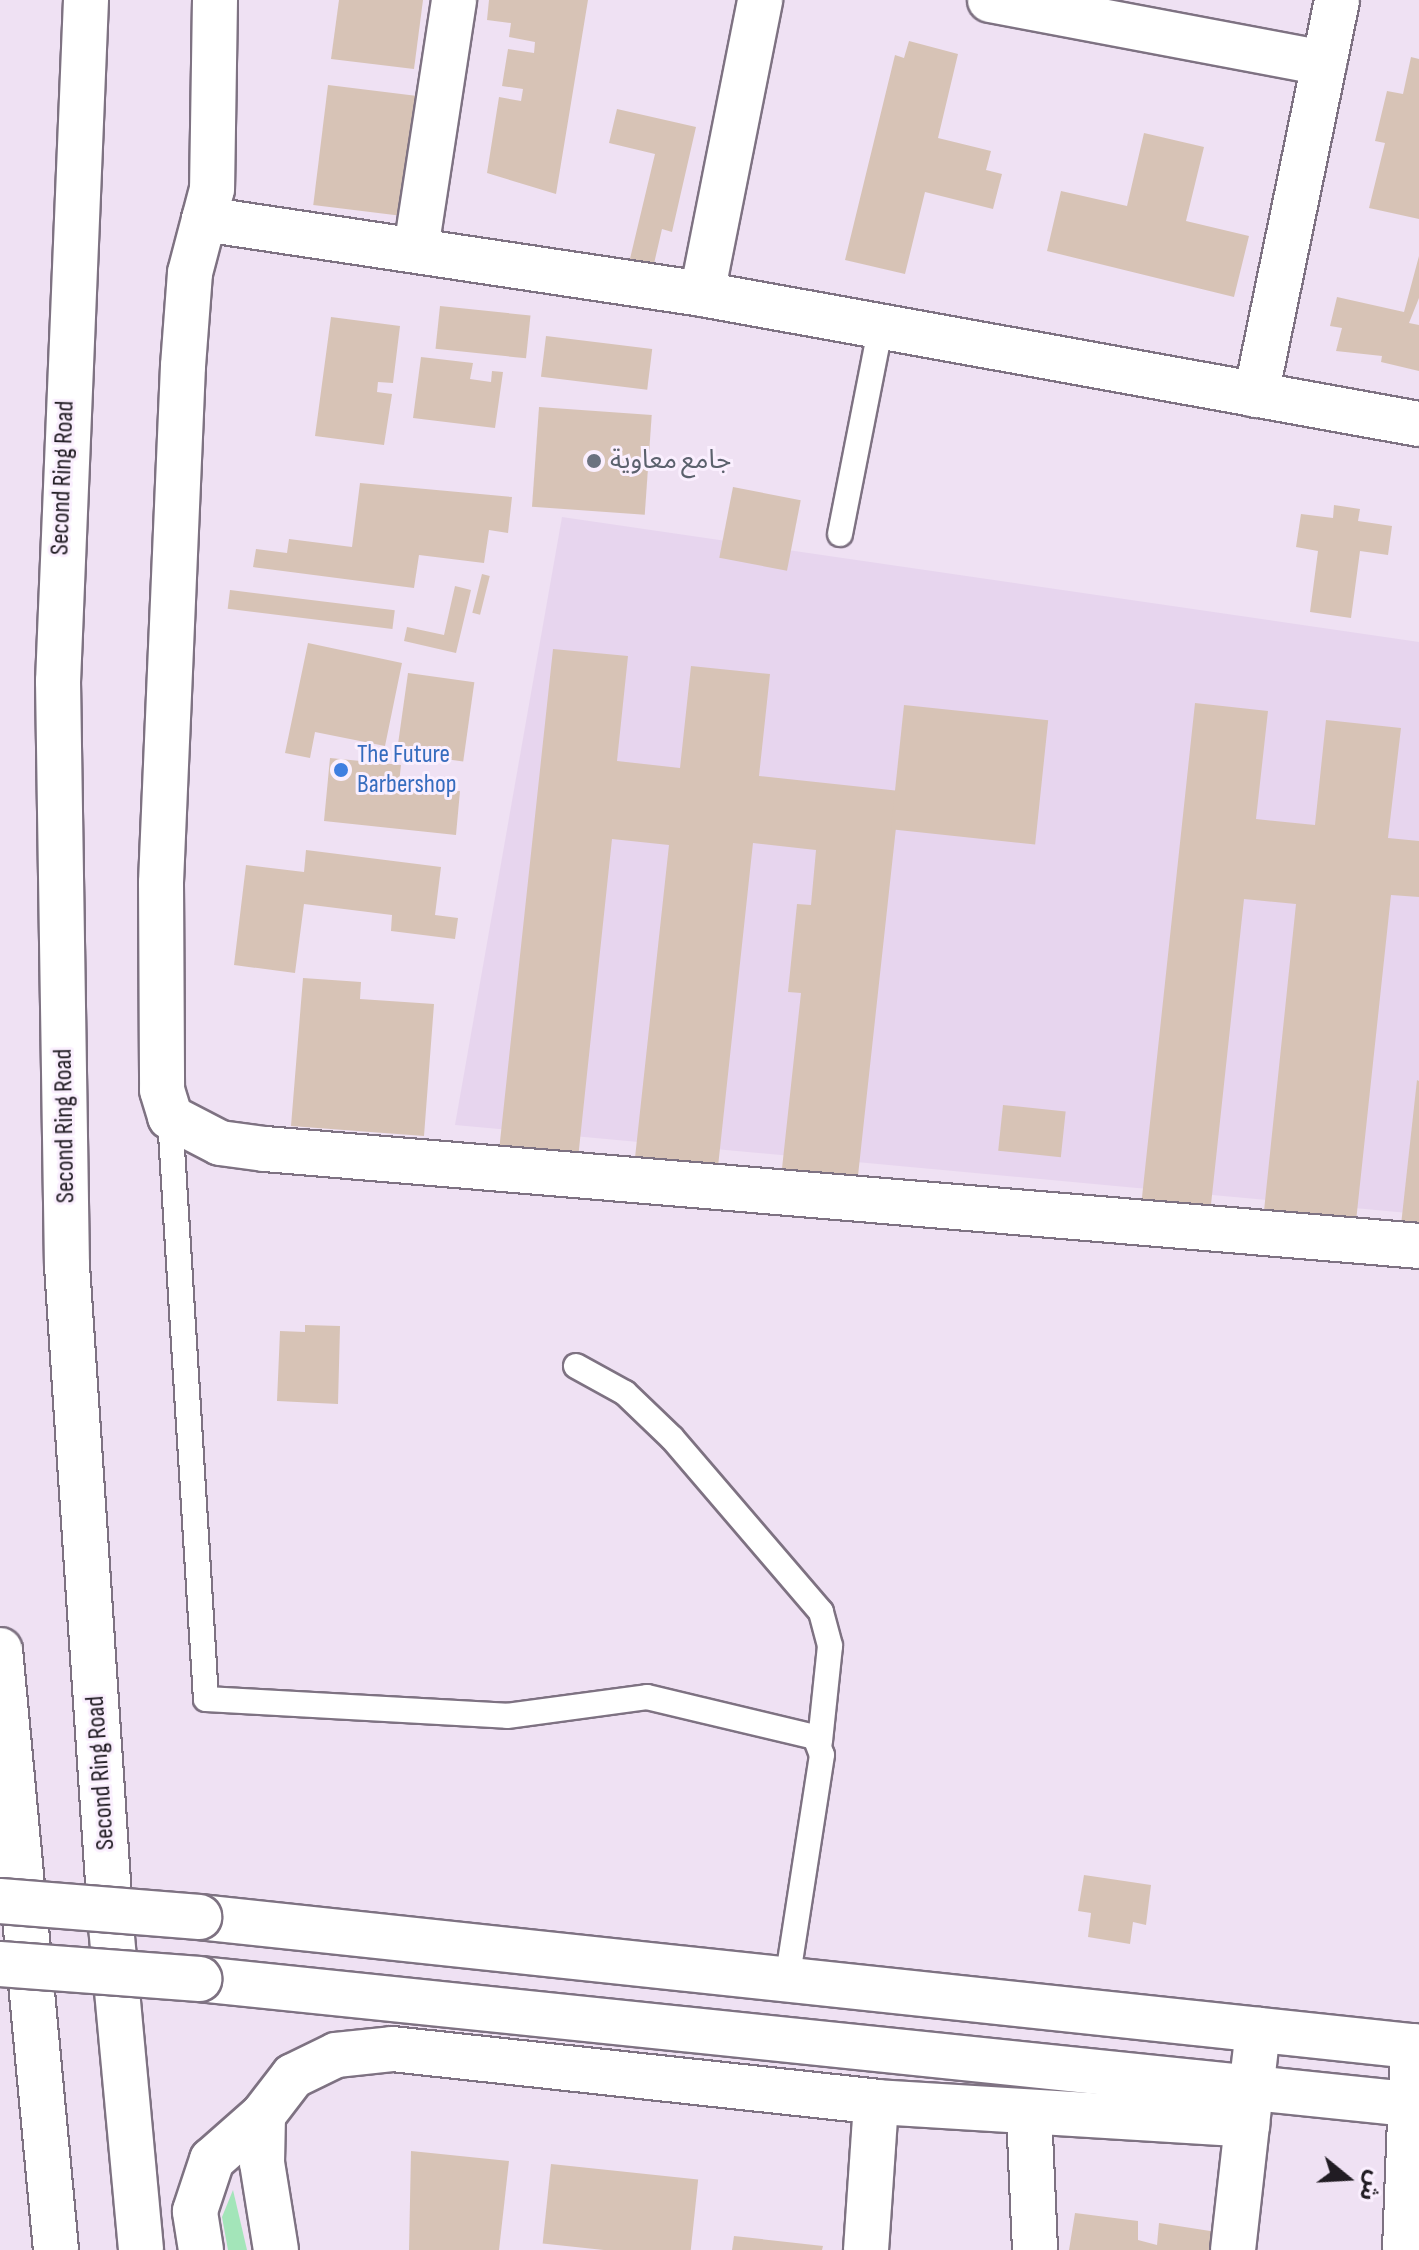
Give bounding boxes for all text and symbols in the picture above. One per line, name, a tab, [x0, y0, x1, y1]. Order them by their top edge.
street label: Second Ring Road	[45, 400, 81, 556]
place label: جامع معاوية	[610, 445, 731, 477]
marker: جامع معاوية	[585, 452, 603, 470]
place label: The Future Barbershop	[357, 739, 456, 800]
marker: The Future Barbershop	[332, 761, 350, 779]
street label: Second Ring Road	[48, 1048, 82, 1204]
street label: Second Ring Road	[80, 1695, 122, 1851]
north arrow	[1307, 2138, 1387, 2218]
text: ش	[1353, 2167, 1388, 2204]

